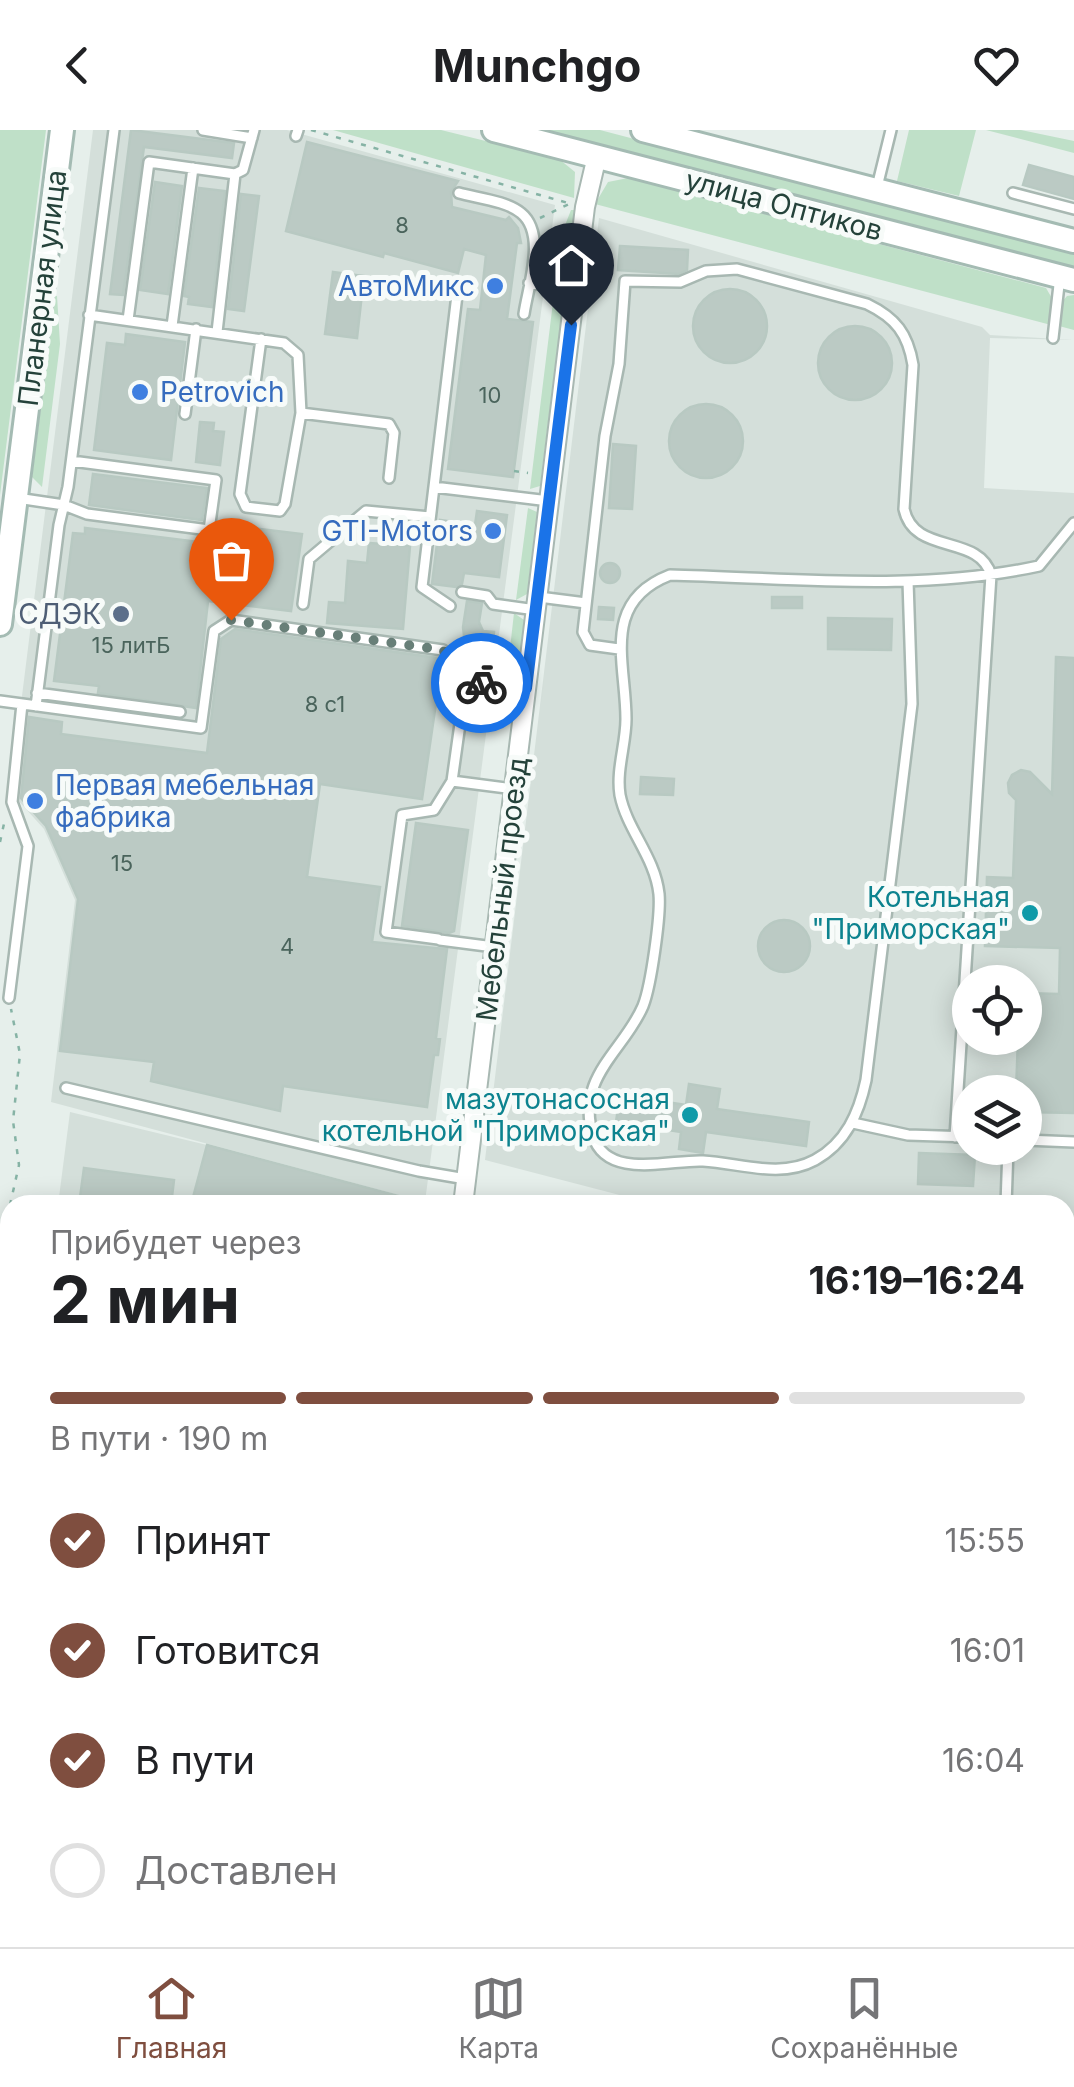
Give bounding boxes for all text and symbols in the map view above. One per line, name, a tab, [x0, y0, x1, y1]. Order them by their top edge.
icon: back	[50, 38, 105, 93]
text: Munchgo	[433, 38, 641, 93]
icon: heart	[969, 38, 1024, 93]
street label: улица Оптиков	[682, 162, 886, 248]
street label: Планерная улица	[11, 168, 73, 408]
house number: 8	[395, 212, 409, 238]
pin	[529, 223, 614, 326]
icon: home	[544, 238, 599, 293]
place label: АвтоМикс	[338, 269, 475, 303]
marker: АвтоМикс	[484, 275, 506, 297]
place label: Petrovich	[160, 375, 285, 409]
marker: Petrovich	[129, 381, 151, 403]
house number: 10	[479, 382, 501, 408]
place label: GTI-Motors	[321, 514, 473, 548]
pin	[189, 518, 274, 621]
marker: GTI-Motors	[482, 520, 504, 542]
icon: bag	[204, 533, 259, 588]
place label: СДЭК	[18, 597, 101, 631]
marker: СДЭК	[110, 603, 132, 625]
house number: 15 литБ	[92, 632, 170, 658]
courier	[431, 633, 531, 733]
icon: bike	[454, 656, 509, 711]
house number: 8 с1	[305, 691, 345, 717]
street label: Мебельный проезд	[469, 755, 535, 1023]
place label: Первая мебельная фабрика	[55, 768, 315, 834]
marker: Первая мебельная фабрика	[24, 790, 46, 812]
house number: 15	[111, 850, 133, 876]
place label: Котельная "Приморская"	[811, 880, 1010, 946]
marker: Котельная "Приморская"	[1019, 902, 1041, 924]
house number: 4	[280, 933, 294, 959]
map controls	[952, 965, 1042, 1165]
button: locate	[952, 965, 1042, 1055]
button: layers	[952, 1075, 1042, 1165]
place label: мазутонасосная котельной "Приморская"	[322, 1082, 670, 1148]
marker: мазутонасосная котельной "Приморская"	[679, 1104, 701, 1126]
text: Прибудет через	[50, 1223, 302, 1262]
text: 16:19–16:24	[808, 1257, 1025, 1303]
text: 2 мин	[50, 1260, 240, 1339]
text: В пути · 190 m	[50, 1419, 268, 1458]
icon: check	[50, 1513, 105, 1568]
text: Принят	[135, 1517, 270, 1563]
text: 15:55	[944, 1521, 1025, 1560]
icon: check	[50, 1623, 105, 1678]
text: Готовится	[135, 1627, 320, 1673]
text: 16:01	[950, 1631, 1025, 1670]
icon: check	[50, 1733, 105, 1788]
text: В пути	[135, 1737, 255, 1783]
text: 16:04	[942, 1741, 1025, 1780]
text: Доставлен	[135, 1847, 338, 1893]
tab: Главная	[116, 1971, 227, 2065]
tab: Карта	[459, 1971, 539, 2065]
tab: Сохранённые	[770, 1971, 958, 2065]

